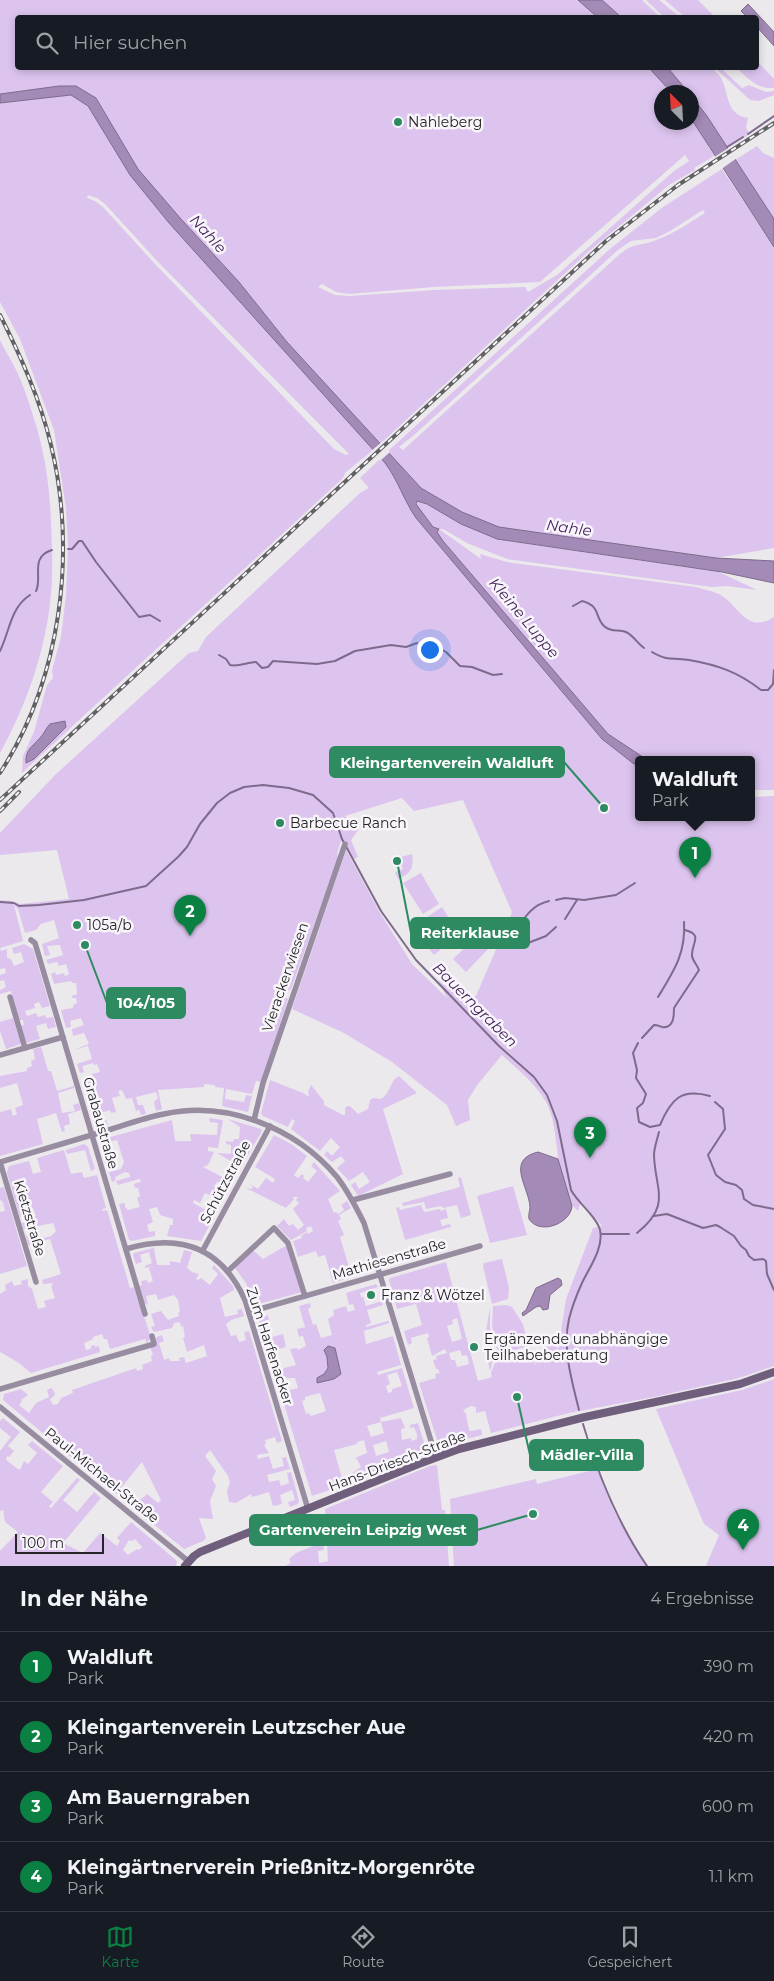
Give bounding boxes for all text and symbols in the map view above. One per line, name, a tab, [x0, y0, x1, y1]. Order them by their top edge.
search box	[15, 15, 759, 70]
icon: search	[33, 29, 61, 57]
text: Hier suchen	[73, 31, 187, 54]
north arrow	[654, 85, 699, 130]
place label: Nahleberg	[408, 113, 482, 131]
marker: Nahleberg	[392, 116, 404, 128]
water label: Nahle	[186, 210, 231, 257]
water label: Nahle	[545, 515, 593, 540]
water label: Kleine Luppe	[485, 574, 564, 662]
your location	[417, 637, 443, 663]
callout: Kleingartenverein Waldluft	[330, 747, 564, 777]
text: Kleingartenverein Waldluft	[340, 753, 554, 772]
popup	[635, 756, 755, 821]
text: Waldluft	[652, 768, 738, 791]
text: Park	[652, 791, 689, 810]
place label: Barbecue Ranch	[290, 814, 407, 832]
marker: Barbecue Ranch	[274, 817, 286, 829]
pin: 1	[679, 837, 711, 878]
pin: 2	[174, 895, 206, 936]
place label: 105a/b	[87, 916, 132, 934]
callout: Reiterklause	[411, 918, 529, 948]
marker: 105a/b	[71, 919, 83, 931]
street label: Vierackerwiesen	[258, 920, 312, 1034]
text: Reiterklause	[421, 923, 519, 942]
water label: Bauerngraben	[429, 958, 522, 1051]
callout: 104/105	[107, 988, 185, 1018]
text: 104/105	[117, 993, 175, 1012]
street label: Grabaustraße	[79, 1075, 123, 1171]
pin: 3	[574, 1117, 606, 1158]
street label: Schützstraße	[196, 1137, 254, 1227]
street label: Kietzstraße	[10, 1178, 50, 1258]
street label: Mathiesenstraße	[330, 1234, 448, 1284]
street label: Zum Harfenacker	[242, 1285, 298, 1408]
place label: Franz & Wötzel	[381, 1286, 485, 1304]
marker: Franz & Wötzel	[365, 1289, 377, 1301]
place label: Ergänzende unabhängige Teilhabeberatung	[484, 1330, 668, 1364]
marker: Ergänzende unabhängige Teilhabeberatung	[468, 1341, 480, 1353]
street label: Paul-Michael-Straße	[41, 1423, 163, 1527]
street label: Hans-Driesch-Straße	[326, 1427, 468, 1495]
callout: Mädler-Villa	[530, 1440, 643, 1470]
text: Mädler-Villa	[540, 1445, 634, 1464]
pin: 4	[727, 1509, 759, 1550]
callout: Gartenverein Leipzig West	[250, 1515, 477, 1545]
text: Gartenverein Leipzig West	[259, 1520, 467, 1539]
scale bar	[15, 1531, 104, 1554]
text: 100 m	[22, 1534, 64, 1552]
text: In der Nähe	[20, 1586, 148, 1611]
text: 4 Ergebnisse	[650, 1589, 754, 1608]
text: Waldluft	[67, 1646, 153, 1669]
text: 1	[33, 1657, 39, 1676]
text: 390 m	[703, 1657, 754, 1676]
text: Park	[67, 1669, 104, 1688]
text: Kleingartenverein Leutzscher Aue	[67, 1716, 406, 1739]
text: 2	[31, 1727, 41, 1746]
text: 420 m	[703, 1727, 754, 1746]
text: Park	[67, 1739, 104, 1758]
text: Am Bauerngraben	[67, 1786, 250, 1809]
text: 3	[31, 1797, 41, 1816]
text: 600 m	[702, 1797, 754, 1816]
text: Park	[67, 1809, 104, 1828]
text: Kleingärtnerverein Prießnitz-Morgenröte	[67, 1856, 475, 1879]
text: 4	[30, 1867, 42, 1886]
text: 1.1 km	[709, 1867, 754, 1886]
text: Park	[67, 1879, 104, 1898]
tab: Karte	[102, 1923, 139, 1971]
tab: Route	[342, 1923, 384, 1971]
tab: Gespeichert	[587, 1923, 672, 1971]

